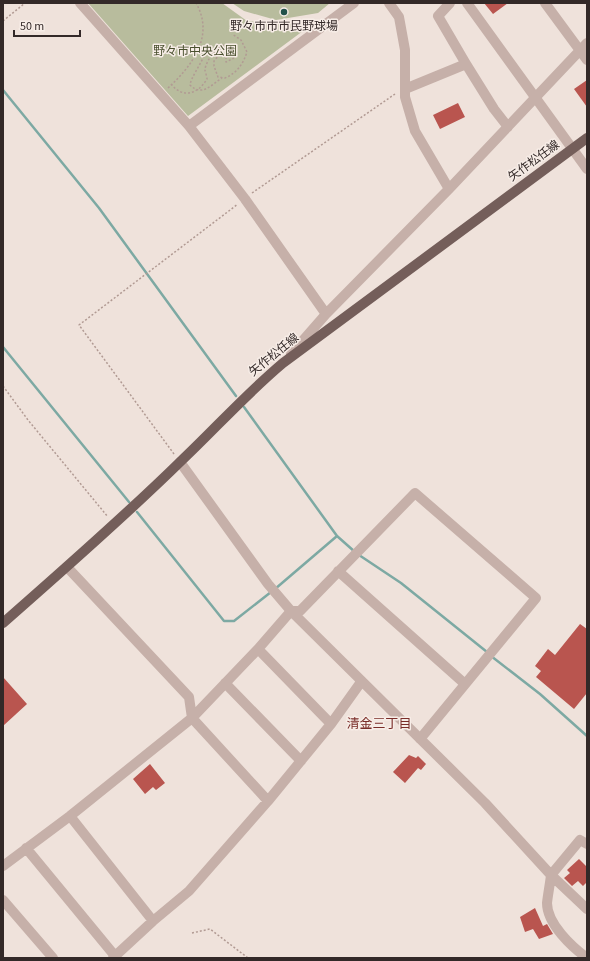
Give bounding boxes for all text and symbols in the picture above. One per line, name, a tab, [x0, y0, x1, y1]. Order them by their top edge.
marker: 野々市市市民野球場	[279, 7, 289, 17]
scale bar	[14, 12, 80, 38]
text: 50 m	[20, 18, 44, 35]
place label: 野々市市市民野球場	[230, 18, 338, 35]
park label: 野々市中央公園	[153, 43, 237, 60]
street label: 矢作松任線	[505, 136, 563, 186]
street label: 矢作松任線	[245, 330, 303, 380]
district label: 清金三丁目	[346, 715, 412, 733]

